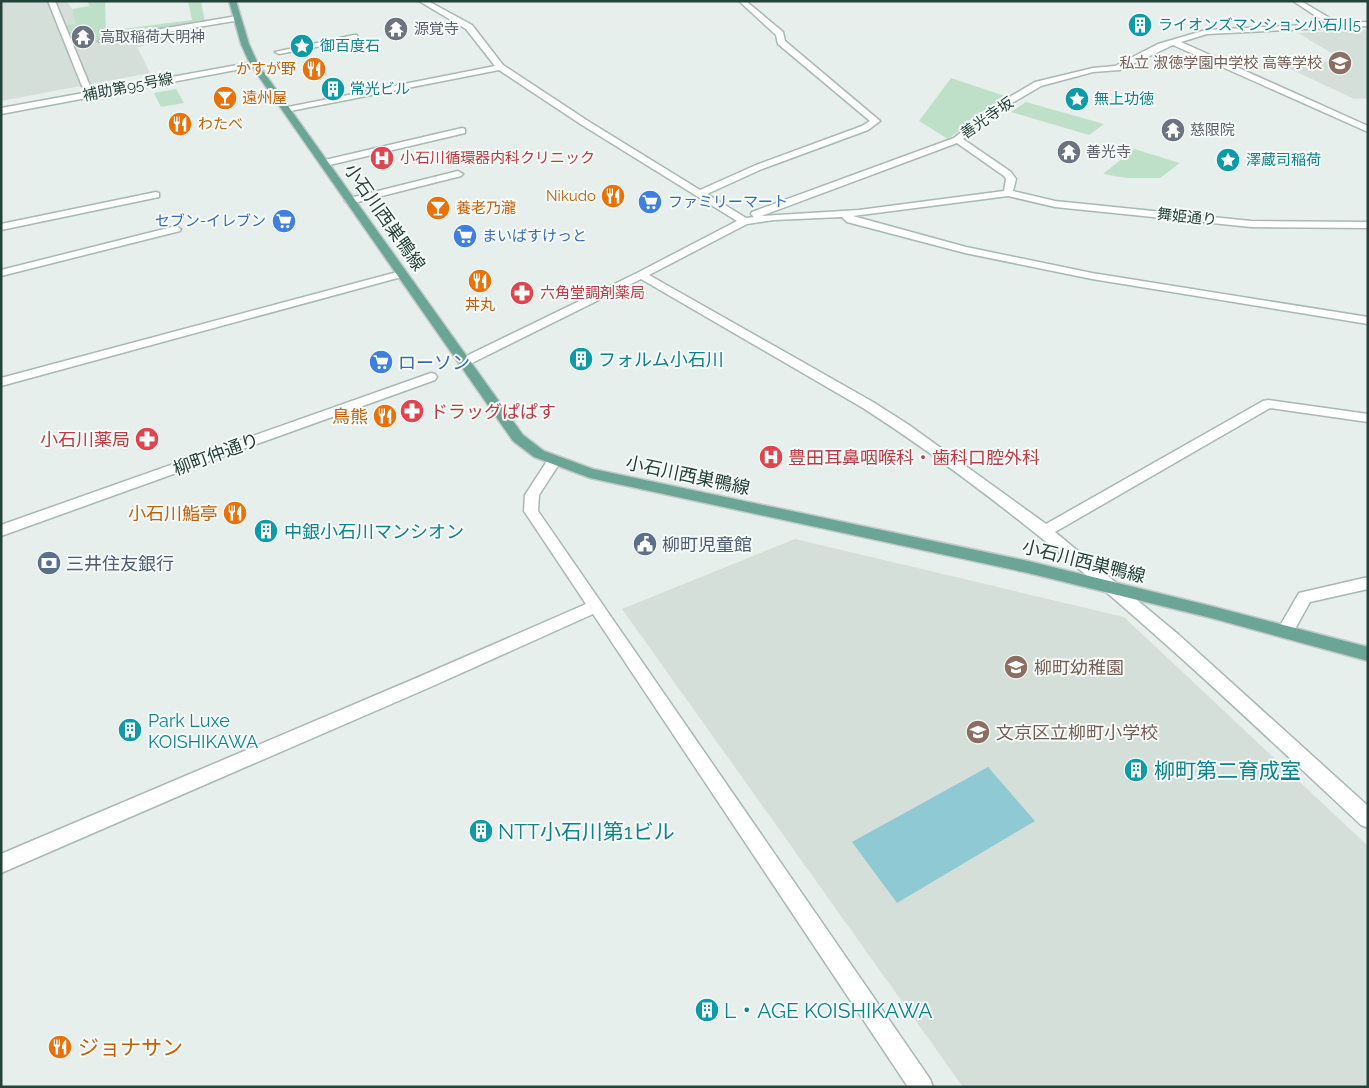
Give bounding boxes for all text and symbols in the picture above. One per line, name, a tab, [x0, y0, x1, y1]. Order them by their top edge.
building icon: ライオンズマンション小石川5	[1127, 12, 1153, 38]
temple icon: 源覚寺	[383, 16, 409, 42]
place label: ライオンズマンション小石川5	[1158, 16, 1361, 34]
place label: 源覚寺	[414, 20, 459, 38]
temple icon: 高取稲荷大明神	[70, 24, 96, 50]
place label: 高取稲荷大明神	[100, 28, 205, 46]
place icon: 御百度石	[289, 33, 315, 59]
place label: 御百度石	[320, 37, 380, 55]
school or university icon: 私立 淑徳学園中学校 高等学校	[1327, 50, 1353, 76]
place label: 私立 淑徳学園中学校 高等学校	[1119, 54, 1322, 72]
restaurant icon: かすが野	[301, 56, 327, 82]
place label: かすが野	[236, 60, 296, 78]
street label: 補助第95号線	[81, 69, 175, 105]
building icon: 常光ビル	[320, 76, 346, 102]
place label: 常光ビル	[350, 80, 410, 98]
bar icon: 遠州屋	[212, 85, 238, 111]
place icon: 無上功徳	[1064, 86, 1090, 112]
place label: 遠州屋	[242, 89, 287, 107]
place label: 無上功徳	[1094, 90, 1154, 108]
street label: 善光寺坂	[957, 93, 1017, 143]
restaurant icon: わたべ	[167, 111, 193, 137]
place label: わたべ	[198, 115, 243, 133]
temple icon: 慈限院	[1160, 117, 1186, 143]
place label: 慈限院	[1190, 121, 1235, 139]
temple icon: 善光寺	[1056, 139, 1082, 165]
place label: 善光寺	[1086, 143, 1131, 161]
hospital icon: 小石川循環器内科クリニック	[369, 145, 395, 171]
place icon: 澤蔵司稲荷	[1215, 147, 1241, 173]
place label: 小石川循環器内科クリニック	[400, 149, 595, 167]
place label: 澤蔵司稲荷	[1246, 151, 1321, 169]
street label: 小石川西巣鴨線	[340, 159, 430, 275]
restaurant icon: Nikudo	[600, 183, 626, 209]
place label: Nikudo	[546, 187, 596, 205]
supermarket icon: ファミリーマート	[637, 189, 663, 215]
place label: ファミリーマート	[668, 193, 788, 211]
bar icon: 養老乃瀧	[425, 195, 451, 221]
place label: 養老乃瀧	[456, 199, 516, 217]
street label: 舞姫通り	[1156, 205, 1218, 229]
supermarket icon: セブン-イレブン	[271, 208, 297, 234]
place label: セブン-イレブン	[155, 212, 266, 230]
supermarket icon: まいばすけっと	[452, 223, 478, 249]
place label: まいばすけっと	[482, 227, 587, 245]
restaurant icon: 丼丸	[467, 268, 493, 294]
pharmacy icon: 六角堂調剤薬局	[509, 280, 535, 306]
place label: 六角堂調剤薬局	[540, 284, 645, 302]
place label: 丼丸	[465, 296, 495, 314]
building icon: フォルム小石川	[568, 346, 594, 372]
supermarket icon: ローソン	[368, 349, 394, 375]
place label: フォルム小石川	[598, 349, 724, 370]
place label: ローソン	[398, 352, 470, 373]
pharmacy icon: ドラッグぱぱす	[399, 398, 425, 424]
place label: ドラッグぱぱす	[430, 401, 556, 422]
restaurant icon: 鳥熊	[372, 403, 398, 429]
place label: 鳥熊	[332, 406, 368, 427]
pharmacy icon: 小石川薬局	[134, 426, 160, 452]
place label: 小石川薬局	[40, 429, 130, 450]
street label: 柳町仲通り	[170, 429, 262, 479]
hospital icon: 豊田耳鼻咽喉科・歯科口腔外科	[758, 444, 784, 470]
place label: 豊田耳鼻咽喉科・歯科口腔外科	[788, 447, 1040, 468]
street label: 小石川西巣鴨線	[624, 452, 752, 498]
restaurant icon: 小石川鮨亭	[222, 500, 248, 526]
place label: 小石川鮨亭	[128, 503, 218, 524]
building icon: 中銀小石川マンシオン	[253, 518, 279, 544]
place label: 中銀小石川マンシオン	[284, 521, 464, 542]
public building icon: 柳町児童館	[632, 531, 658, 557]
place label: 柳町児童館	[662, 534, 752, 555]
street label: 小石川西巣鴨線	[1020, 536, 1148, 586]
bank icon: 三井住友銀行	[36, 550, 62, 576]
place label: 三井住友銀行	[66, 553, 174, 574]
school or university icon: 柳町幼稚園	[1003, 654, 1029, 680]
place label: 柳町幼稚園	[1034, 657, 1124, 678]
place label: Park Luxe KOISHIKAWA	[148, 710, 258, 752]
building icon: Park Luxe KOISHIKAWA	[117, 717, 143, 743]
school or university icon: 文京区立柳町小学校	[965, 719, 991, 745]
place label: 文京区立柳町小学校	[996, 722, 1158, 743]
building icon: 柳町第二育成室	[1123, 757, 1149, 783]
place label: 柳町第二育成室	[1154, 758, 1301, 783]
building icon: NTT小石川第1ビル	[468, 818, 494, 844]
place label: NTT小石川第1ビル	[498, 819, 675, 844]
building icon: L・AGE KOISHIKAWA	[694, 997, 720, 1023]
place label: L・AGE KOISHIKAWA	[724, 998, 933, 1023]
restaurant icon: ジョナサン	[47, 1034, 73, 1060]
place label: ジョナサン	[78, 1035, 183, 1060]

